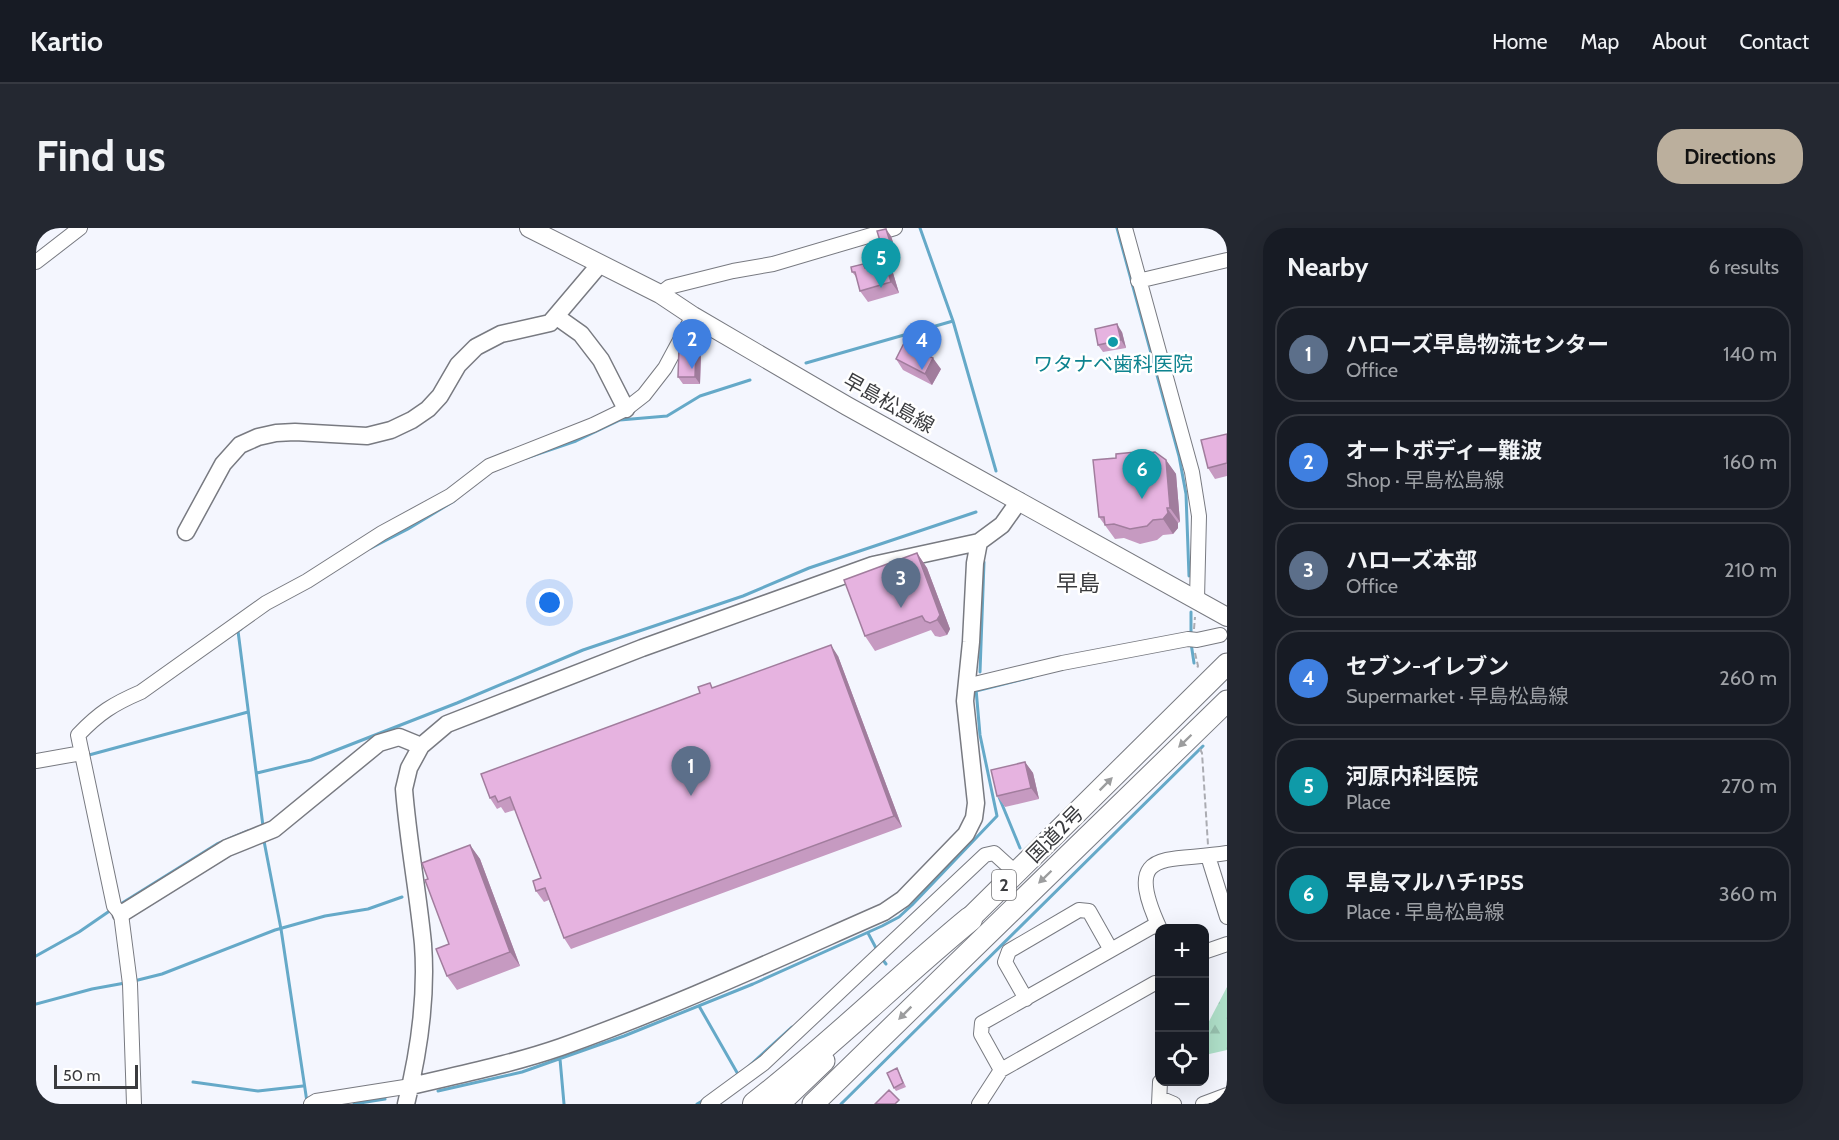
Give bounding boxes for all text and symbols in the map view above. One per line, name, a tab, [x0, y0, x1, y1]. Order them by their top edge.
text: Kartio	[30, 24, 103, 58]
text: Home	[1492, 29, 1548, 54]
text: Map	[1581, 29, 1619, 54]
text: About	[1652, 29, 1706, 54]
text: Contact	[1739, 29, 1809, 54]
button: Directions	[1657, 129, 1803, 184]
text: Find us	[36, 130, 165, 182]
pin: 5	[862, 238, 900, 288]
text: Nearby	[1287, 251, 1368, 283]
text: 6 results	[1708, 255, 1779, 279]
pin: 2	[672, 320, 712, 369]
pin: 4	[902, 320, 942, 370]
text: ハローズ早島物流センター	[1346, 331, 1609, 358]
marker: ワタナベ歯科医院	[1106, 335, 1120, 349]
text: 1	[1305, 342, 1312, 366]
text: 140 m	[1723, 342, 1777, 366]
place label: ワタナベ歯科医院	[1033, 352, 1193, 376]
text: Office	[1346, 358, 1398, 382]
street label: 早島松島線	[839, 368, 939, 438]
text: オートボディー難波	[1346, 437, 1542, 464]
pin: 6	[1122, 450, 1162, 499]
text: 2	[1303, 450, 1314, 474]
text: 160 m	[1723, 450, 1777, 474]
text: Shop · 早島松島線	[1346, 468, 1504, 492]
text: ハローズ本部	[1346, 547, 1477, 574]
pin: 3	[882, 558, 920, 608]
text: 3	[1303, 558, 1314, 582]
text: 210 m	[1724, 558, 1777, 582]
district label: 早島	[1056, 570, 1100, 597]
text: Office	[1346, 574, 1398, 598]
your location	[535, 588, 564, 617]
text: セブン-イレブン	[1346, 653, 1509, 680]
text: 4	[1302, 666, 1315, 690]
text: 260 m	[1719, 666, 1777, 690]
text: Supermarket · 早島松島線	[1346, 684, 1568, 708]
one-way arrow	[1178, 734, 1192, 748]
pin: 1	[672, 746, 710, 796]
text: 河原内科医院	[1346, 763, 1478, 790]
text: 5	[1303, 774, 1314, 798]
text: 270 m	[1721, 774, 1777, 798]
one-way arrow	[1098, 777, 1112, 791]
text: Place	[1346, 790, 1391, 814]
street label: 国道2号	[1022, 801, 1088, 867]
text: 早島マルハチ1P5S	[1346, 869, 1524, 896]
road number: 2	[992, 870, 1016, 900]
one-way arrow	[1037, 870, 1052, 884]
text: 6	[1303, 882, 1314, 906]
text: 360 m	[1719, 882, 1777, 906]
text: Place · 早島松島線	[1346, 900, 1505, 924]
map controls	[1155, 924, 1209, 1086]
button: +	[1155, 924, 1209, 978]
button: −	[1155, 978, 1209, 1032]
one-way arrow	[899, 1006, 913, 1020]
button: locate	[1155, 1032, 1209, 1086]
scale bar	[54, 1062, 138, 1090]
text: 50 m	[63, 1066, 100, 1085]

